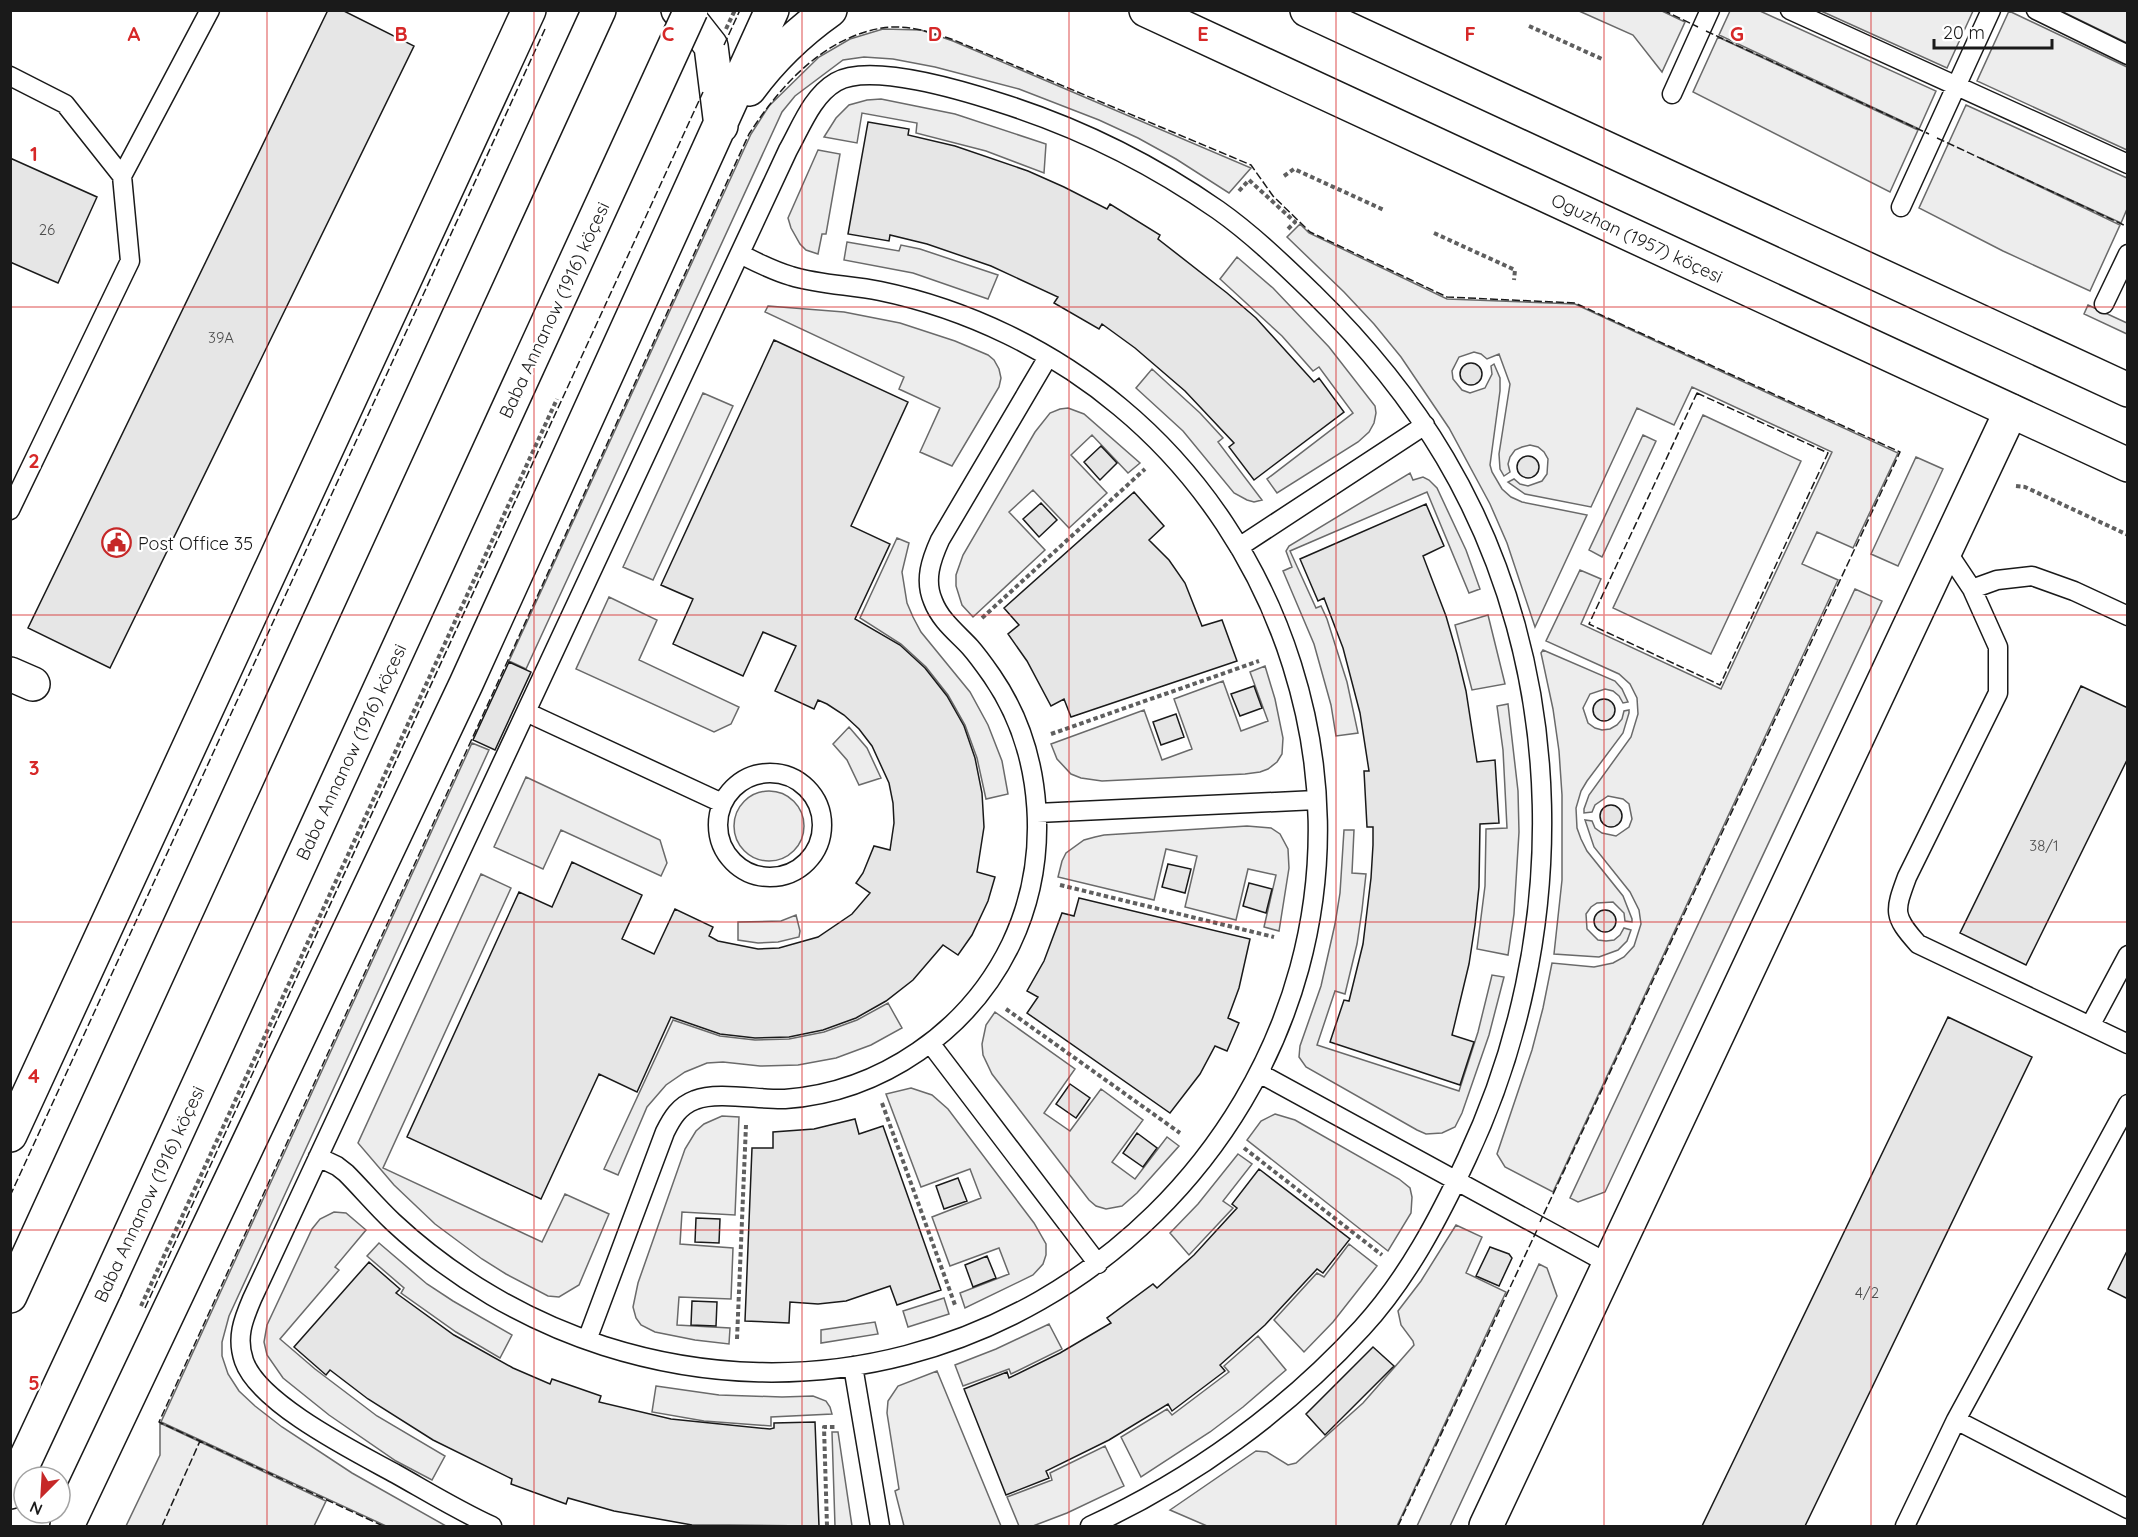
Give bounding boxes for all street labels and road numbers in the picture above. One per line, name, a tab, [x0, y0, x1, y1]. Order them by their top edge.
street label: Oguzhan (1957) köçesi	[1548, 188, 1726, 288]
street label: Baba Annanow (1916) köçesi	[494, 198, 614, 422]
street label: Baba Annanow (1916) köçesi	[291, 640, 411, 864]
street label: Baba Annanow (1916) köçesi	[89, 1082, 209, 1306]

